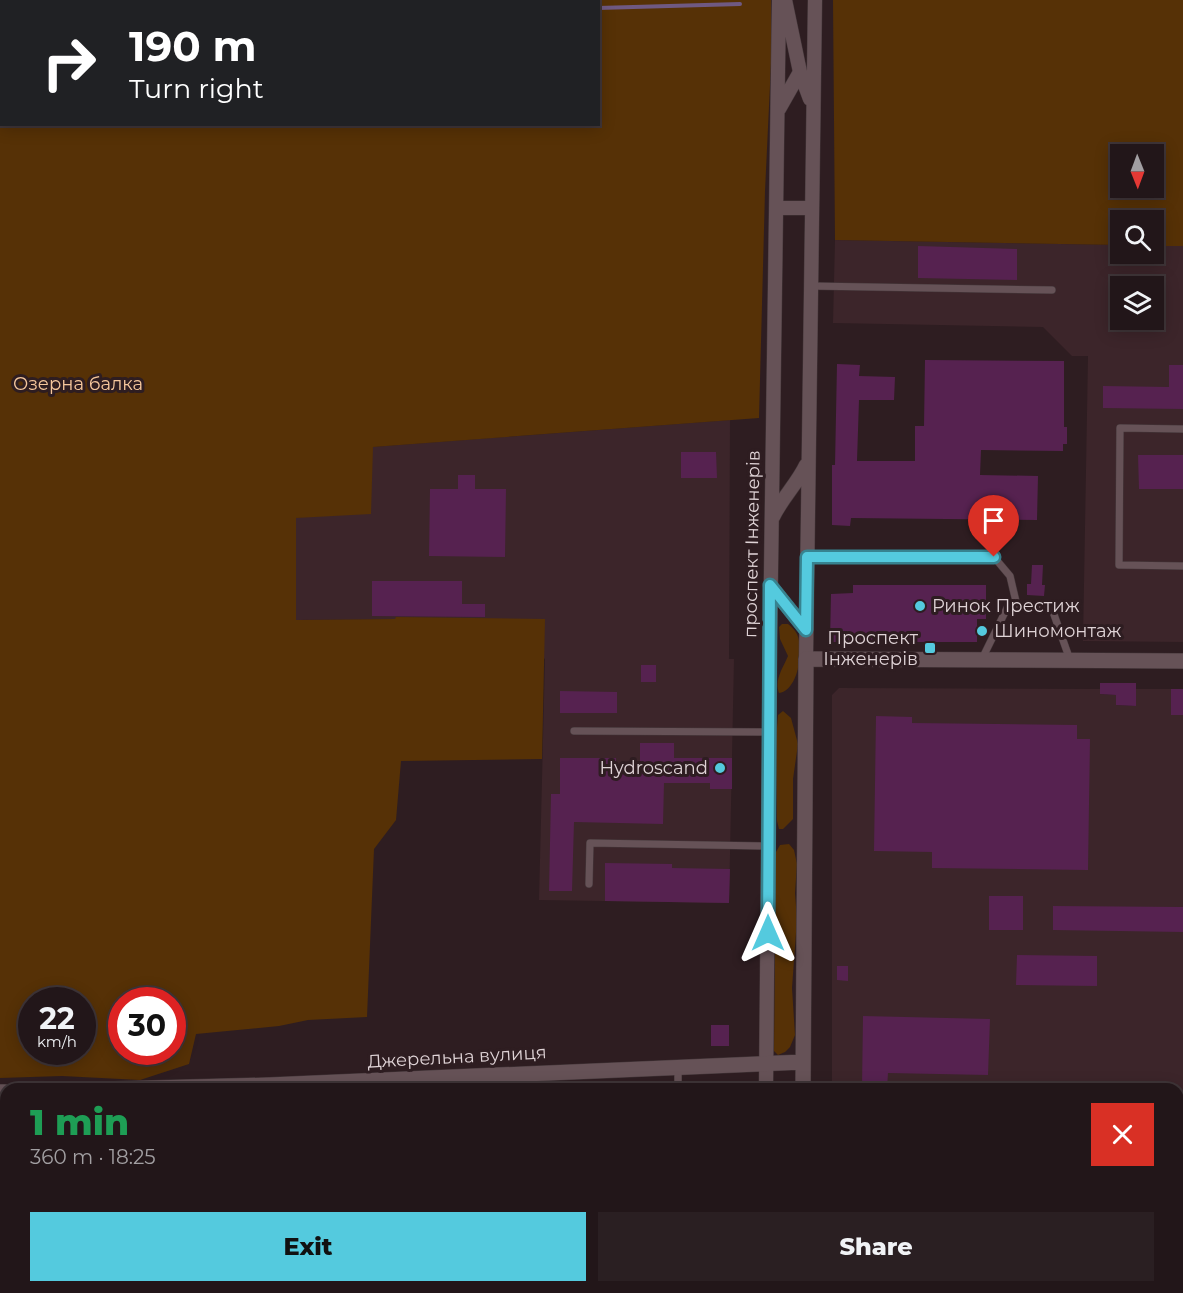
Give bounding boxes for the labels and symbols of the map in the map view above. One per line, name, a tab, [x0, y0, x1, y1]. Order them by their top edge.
north arrow	[1110, 144, 1164, 198]
park label: Озерна балка	[13, 373, 143, 395]
street label: проспект Інженерів	[739, 450, 765, 638]
pin	[968, 495, 1019, 557]
place label: Ринок Престиж	[932, 595, 1080, 617]
marker: Ринок Престиж	[913, 599, 927, 613]
place label: Шиномонтаж	[994, 620, 1121, 642]
marker: Шиномонтаж	[975, 624, 989, 638]
place label: Проспект Інженерів	[823, 627, 918, 670]
marker: Проспект Інженерів	[923, 641, 937, 655]
place label: Hydroscand	[599, 757, 708, 779]
marker: Hydroscand	[713, 761, 727, 775]
position arrow	[736, 901, 800, 965]
speed limit sign: 30	[108, 987, 186, 1065]
street label: Джерельна вулиця	[367, 1041, 547, 1073]

